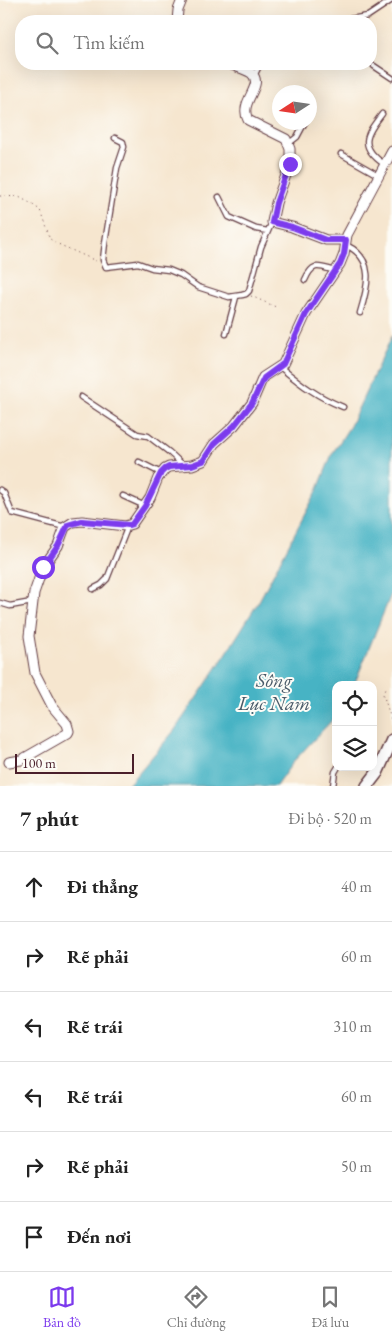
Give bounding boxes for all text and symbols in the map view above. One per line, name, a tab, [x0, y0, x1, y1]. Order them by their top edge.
search box	[15, 15, 377, 70]
icon: search	[33, 29, 61, 57]
text: Tìm kiếm	[73, 30, 145, 55]
north arrow	[272, 85, 317, 130]
route end	[279, 153, 302, 176]
route start	[32, 556, 55, 579]
water label: Sông Lục Nam	[237, 667, 310, 716]
map controls	[332, 681, 377, 771]
button: locate	[332, 681, 377, 726]
button: layers	[332, 726, 377, 771]
scale bar	[15, 751, 134, 774]
text: 100 m	[22, 754, 56, 772]
text: 7 phút	[20, 805, 79, 832]
text: Đi bộ · 520 m	[288, 808, 372, 829]
icon: ahead	[20, 873, 48, 901]
text: Đi thẳng	[67, 874, 138, 899]
text: 40 m	[341, 876, 372, 897]
icon: right	[20, 943, 48, 971]
text: Rẽ phải	[67, 944, 129, 969]
text: 60 m	[341, 946, 372, 967]
icon: left	[20, 1013, 48, 1041]
text: Rẽ trái	[67, 1014, 123, 1039]
text: 310 m	[333, 1016, 372, 1037]
icon: left	[20, 1083, 48, 1111]
text: Rẽ trái	[67, 1084, 123, 1109]
text: 60 m	[341, 1086, 372, 1107]
icon: right	[20, 1153, 48, 1181]
text: Rẽ phải	[67, 1154, 129, 1179]
text: 50 m	[341, 1156, 372, 1177]
icon: arrive	[20, 1223, 48, 1251]
text: Đến nơi	[67, 1224, 131, 1249]
tab: Bản đồ	[43, 1283, 81, 1331]
tab: Chỉ đường	[167, 1283, 226, 1331]
tab: Đã lưu	[312, 1283, 349, 1331]

